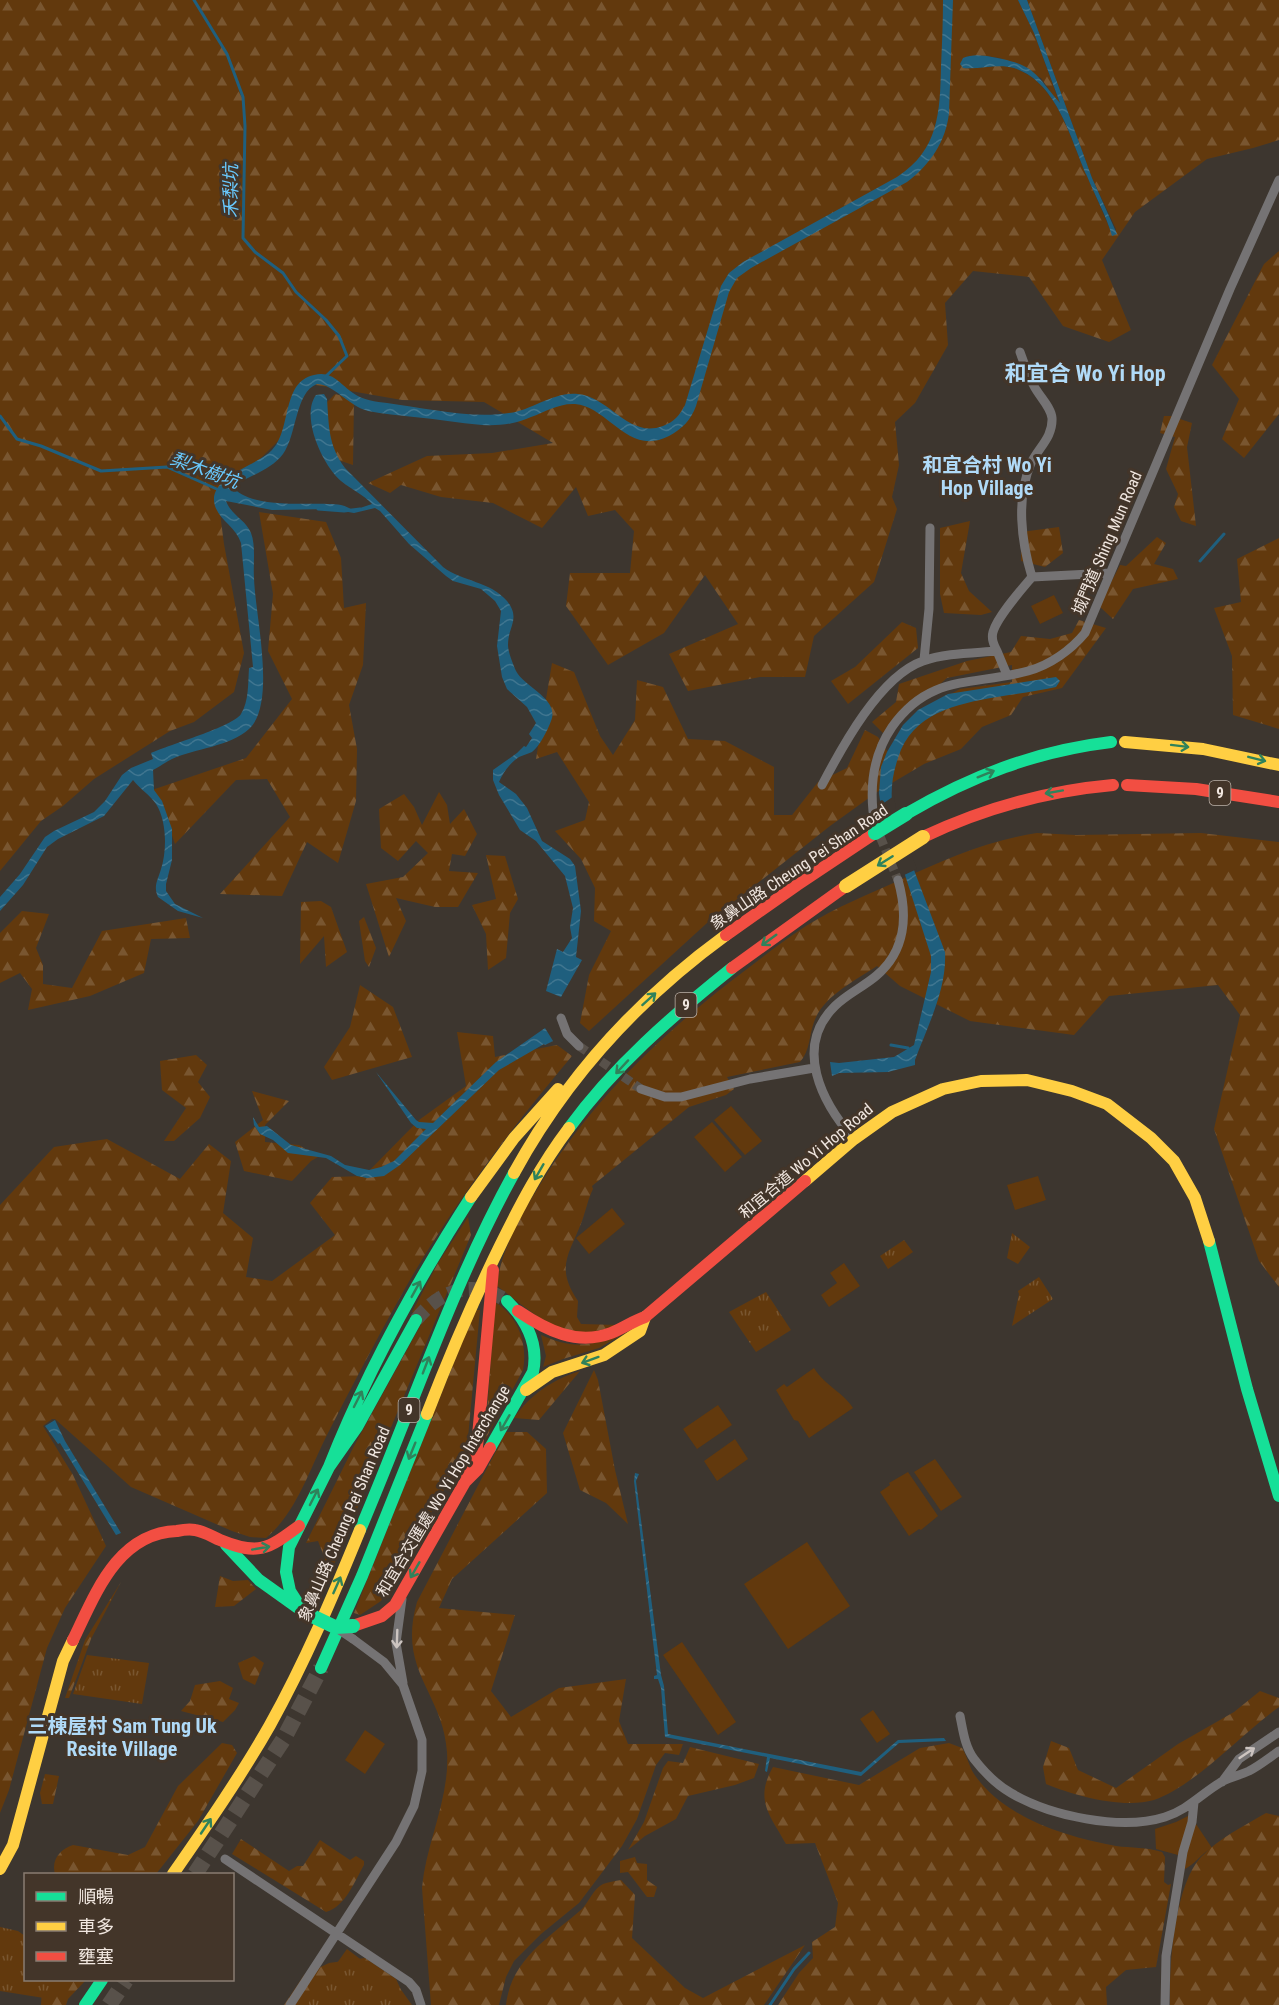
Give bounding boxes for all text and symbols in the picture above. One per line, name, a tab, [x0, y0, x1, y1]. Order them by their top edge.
water label: 禾梨坑	[220, 161, 241, 218]
district label: 和宜合 Wo Yi Hop	[1004, 361, 1166, 386]
water label: 梨木樹坑	[168, 448, 245, 493]
district label: 和宜合村 Wo Yi Hop Village	[922, 453, 1052, 500]
street label: 城門道 Shing Mun Road	[1068, 468, 1146, 618]
one-way arrow	[1170, 740, 1190, 751]
one-way arrow	[1247, 754, 1266, 766]
one-way arrow	[976, 768, 995, 779]
road number: 9	[1210, 781, 1230, 805]
one-way arrow	[1045, 787, 1065, 798]
street label: 象鼻山路 Cheung Pei Shan Road	[707, 800, 891, 934]
one-way arrow	[877, 856, 894, 868]
one-way arrow	[762, 933, 778, 946]
one-way arrow	[641, 992, 656, 1006]
road number: 9	[676, 993, 696, 1017]
one-way arrow	[615, 1059, 629, 1074]
street label: 和宜合道 Wo Yi Hop Road	[735, 1099, 877, 1223]
one-way arrow	[533, 1163, 545, 1180]
one-way arrow	[410, 1281, 422, 1298]
one-way arrow	[581, 1355, 600, 1366]
one-way arrow	[422, 1356, 433, 1375]
street label: 和宜合交匯處 Wo Yi Hop Interchange	[372, 1382, 514, 1600]
one-way arrow	[352, 1391, 364, 1409]
road number: 9	[398, 1398, 420, 1422]
one-way arrow	[499, 1414, 511, 1431]
street label: 象鼻山路 Cheung Pei Shan Road	[294, 1424, 394, 1624]
one-way arrow	[406, 1441, 417, 1460]
one-way arrow	[309, 1488, 320, 1506]
one-way arrow	[251, 1542, 270, 1553]
one-way arrow	[409, 1560, 420, 1578]
one-way arrow	[332, 1576, 343, 1594]
one-way arrow	[391, 1629, 402, 1648]
district label: 三棟屋村 Sam Tung Uk Resite Village	[27, 1714, 217, 1761]
one-way arrow	[1239, 1747, 1255, 1759]
one-way arrow	[200, 1818, 212, 1835]
legend	[24, 1873, 234, 1981]
text: 順暢	[78, 1886, 114, 1907]
text: 車多	[78, 1916, 114, 1937]
text: 壅塞	[78, 1946, 114, 1967]

